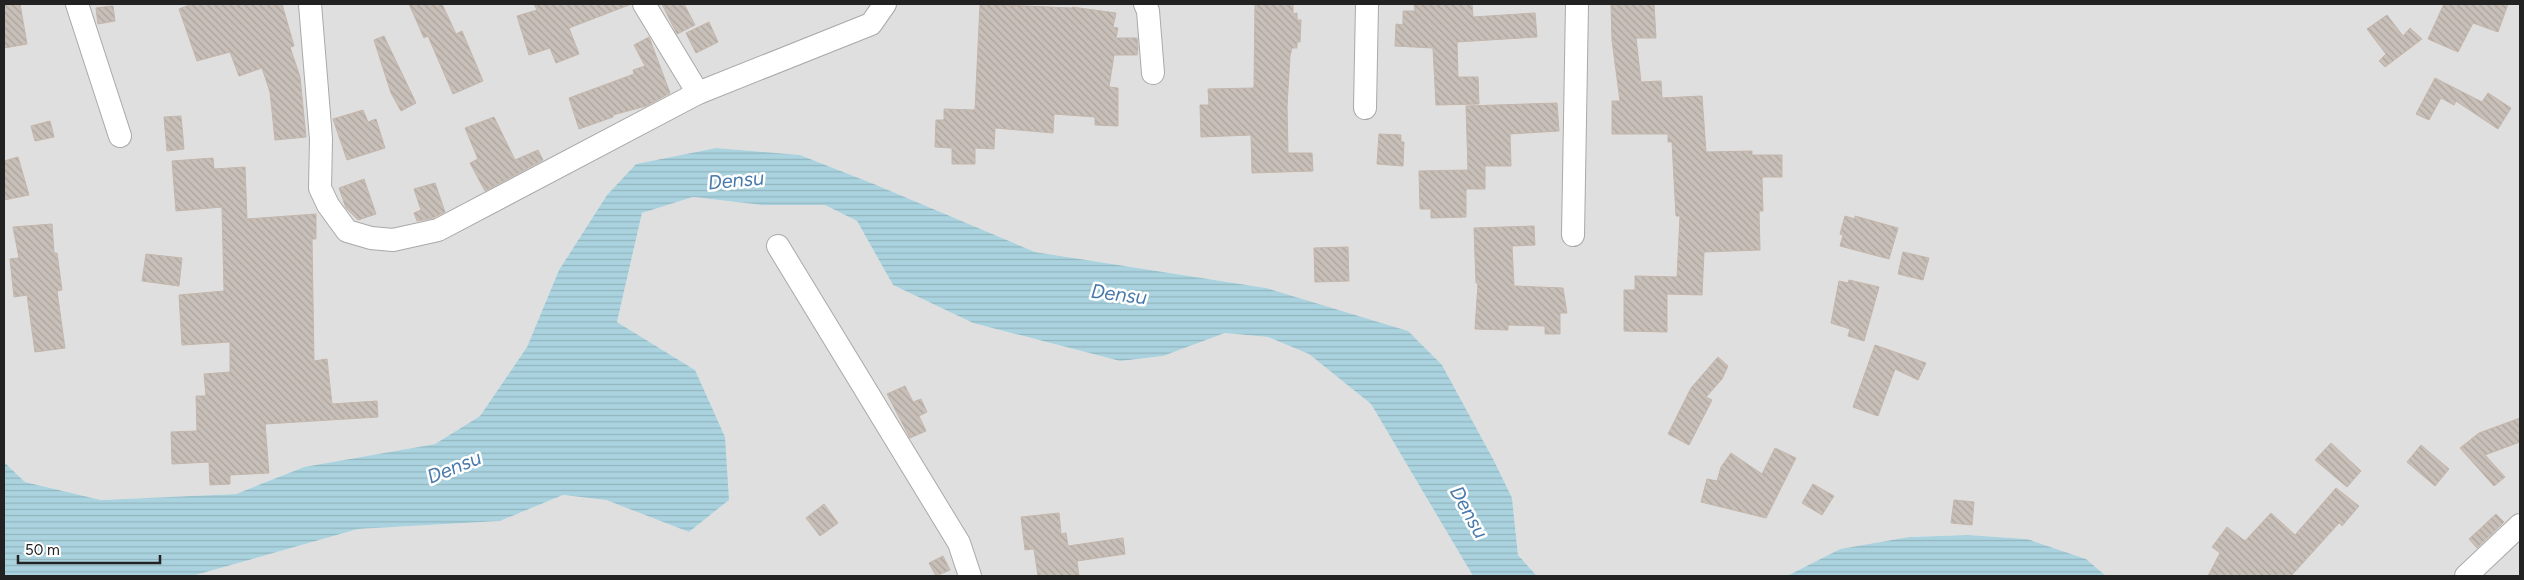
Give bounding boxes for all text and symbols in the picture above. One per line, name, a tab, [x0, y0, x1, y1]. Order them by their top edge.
water label: Densu	[707, 166, 765, 194]
water label: Densu	[1090, 279, 1148, 309]
water label: Densu	[423, 445, 485, 489]
water label: Densu	[1445, 482, 1493, 542]
scale bar	[18, 532, 160, 564]
text: 50 m	[25, 541, 60, 559]

